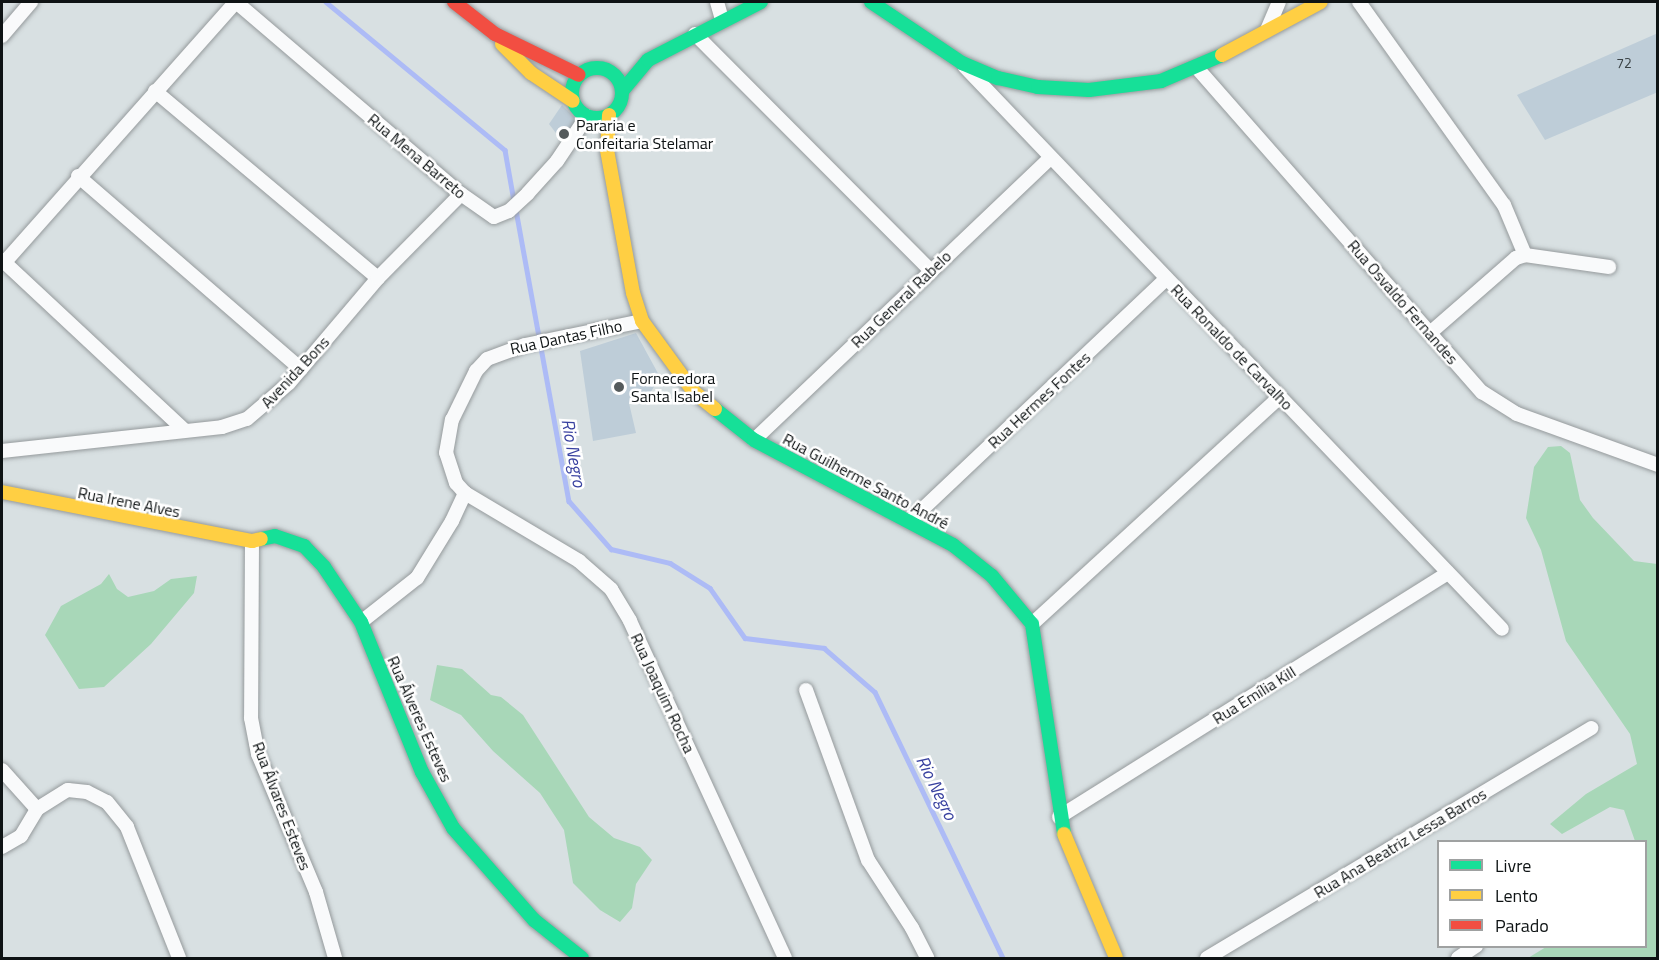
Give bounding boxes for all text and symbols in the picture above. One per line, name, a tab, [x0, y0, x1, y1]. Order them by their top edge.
house number: 72	[1616, 55, 1632, 71]
street label: Rua Mena Barreto	[364, 109, 470, 203]
place label: Pararia e Confeitaria Stelamar	[576, 115, 713, 153]
marker: Pararia e Confeitaria Stelamar	[557, 127, 571, 141]
street label: Rua Osvaldo Fernandes	[1344, 236, 1462, 368]
street label: Rua General Rabelo	[847, 246, 955, 352]
street label: Rua Ronaldo de Carvalho	[1167, 280, 1297, 414]
street label: Rua Dantas Filho	[508, 316, 624, 358]
street label: Avenida Bons	[257, 332, 333, 412]
street label: Rua Hermes Fontes	[984, 348, 1094, 452]
place label: Fornecedora Santa Isabel	[631, 368, 715, 406]
marker: Fornecedora Santa Isabel	[612, 380, 626, 394]
water label: Rio Negro	[556, 417, 590, 489]
street label: Rua Guilherme Santo André	[780, 429, 952, 533]
street label: Rua Irene Alves	[76, 483, 182, 521]
street label: Rua Joaquim Rocha	[627, 630, 699, 756]
street label: Rua Álveres Esteves	[384, 653, 456, 785]
street label: Rua Emília Kill	[1209, 662, 1299, 728]
street label: Rua Álvares Esteves	[249, 739, 315, 873]
water label: Rio Negro	[911, 752, 961, 824]
street label: Rua Ana Beatriz Lessa Barros	[1310, 784, 1490, 902]
legend	[1437, 840, 1647, 948]
text: Livre	[1495, 852, 1531, 879]
text: Lento	[1495, 882, 1538, 909]
text: Parado	[1495, 912, 1549, 939]

